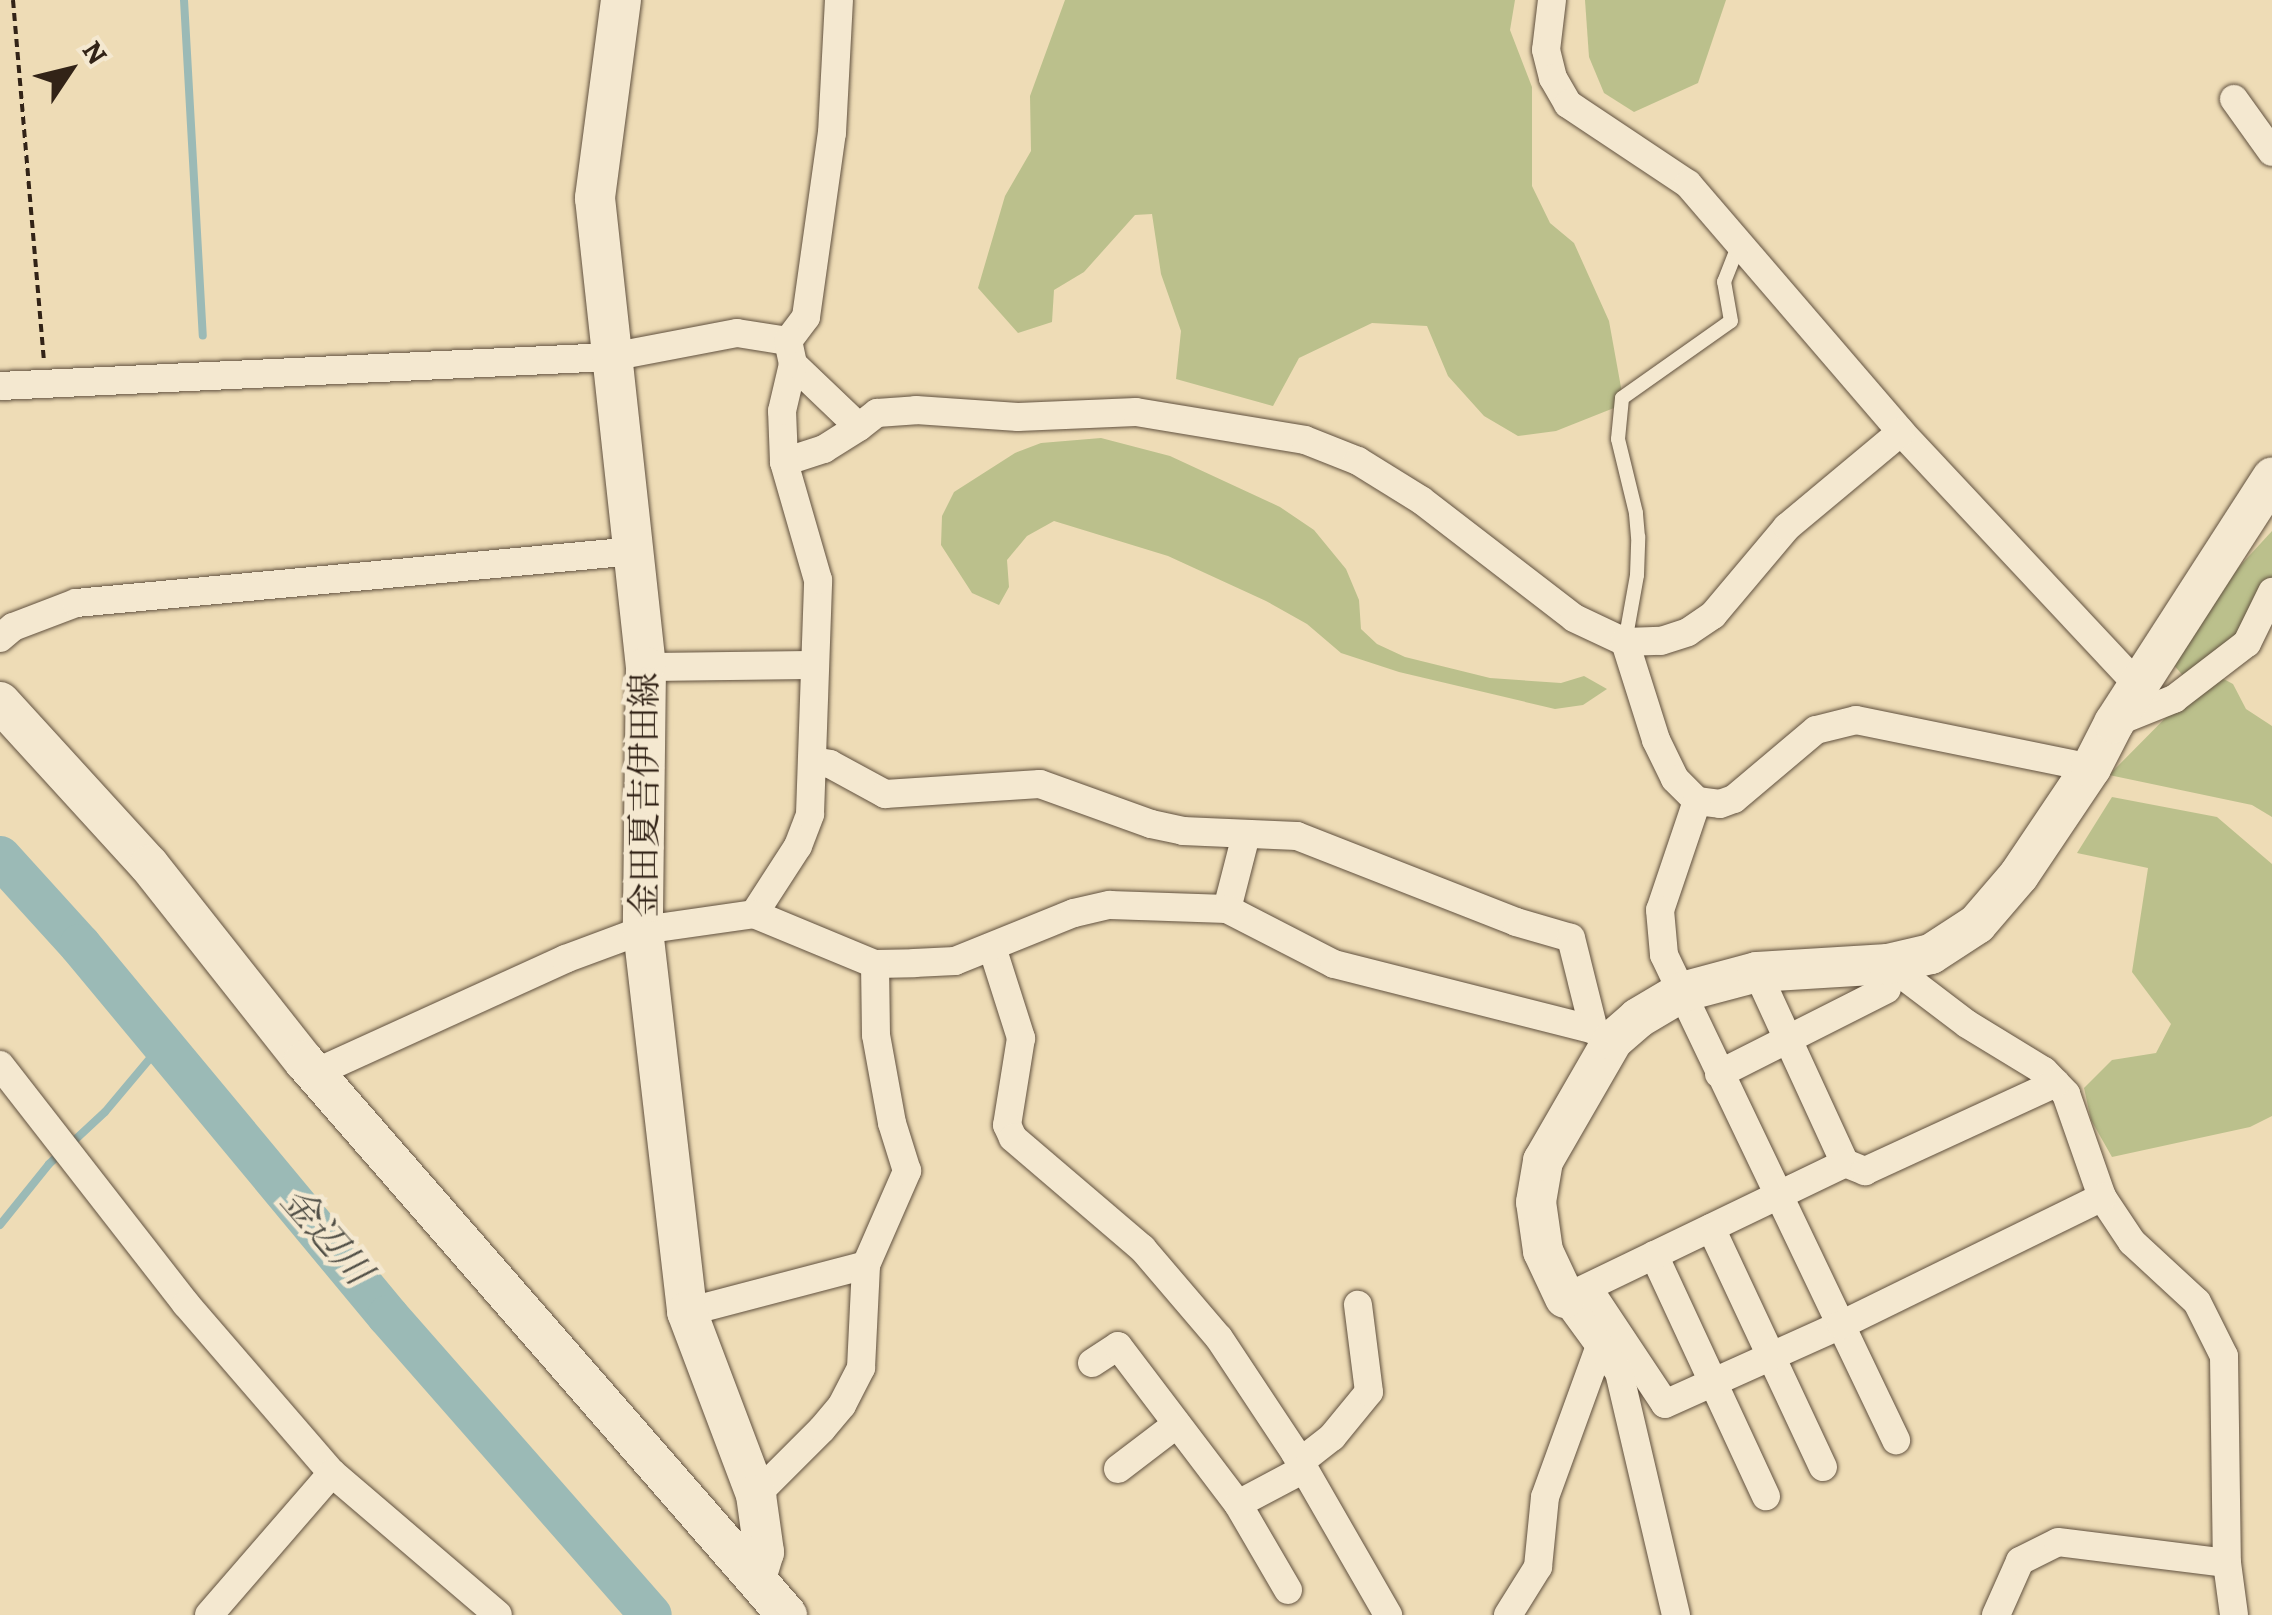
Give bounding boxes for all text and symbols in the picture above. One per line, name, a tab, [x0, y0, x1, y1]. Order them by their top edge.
north arrow	[20, 20, 120, 120]
text: N	[73, 34, 116, 72]
street label: 金田夏吉伊田線	[623, 673, 665, 917]
water label: 金辺川	[271, 1178, 381, 1294]

